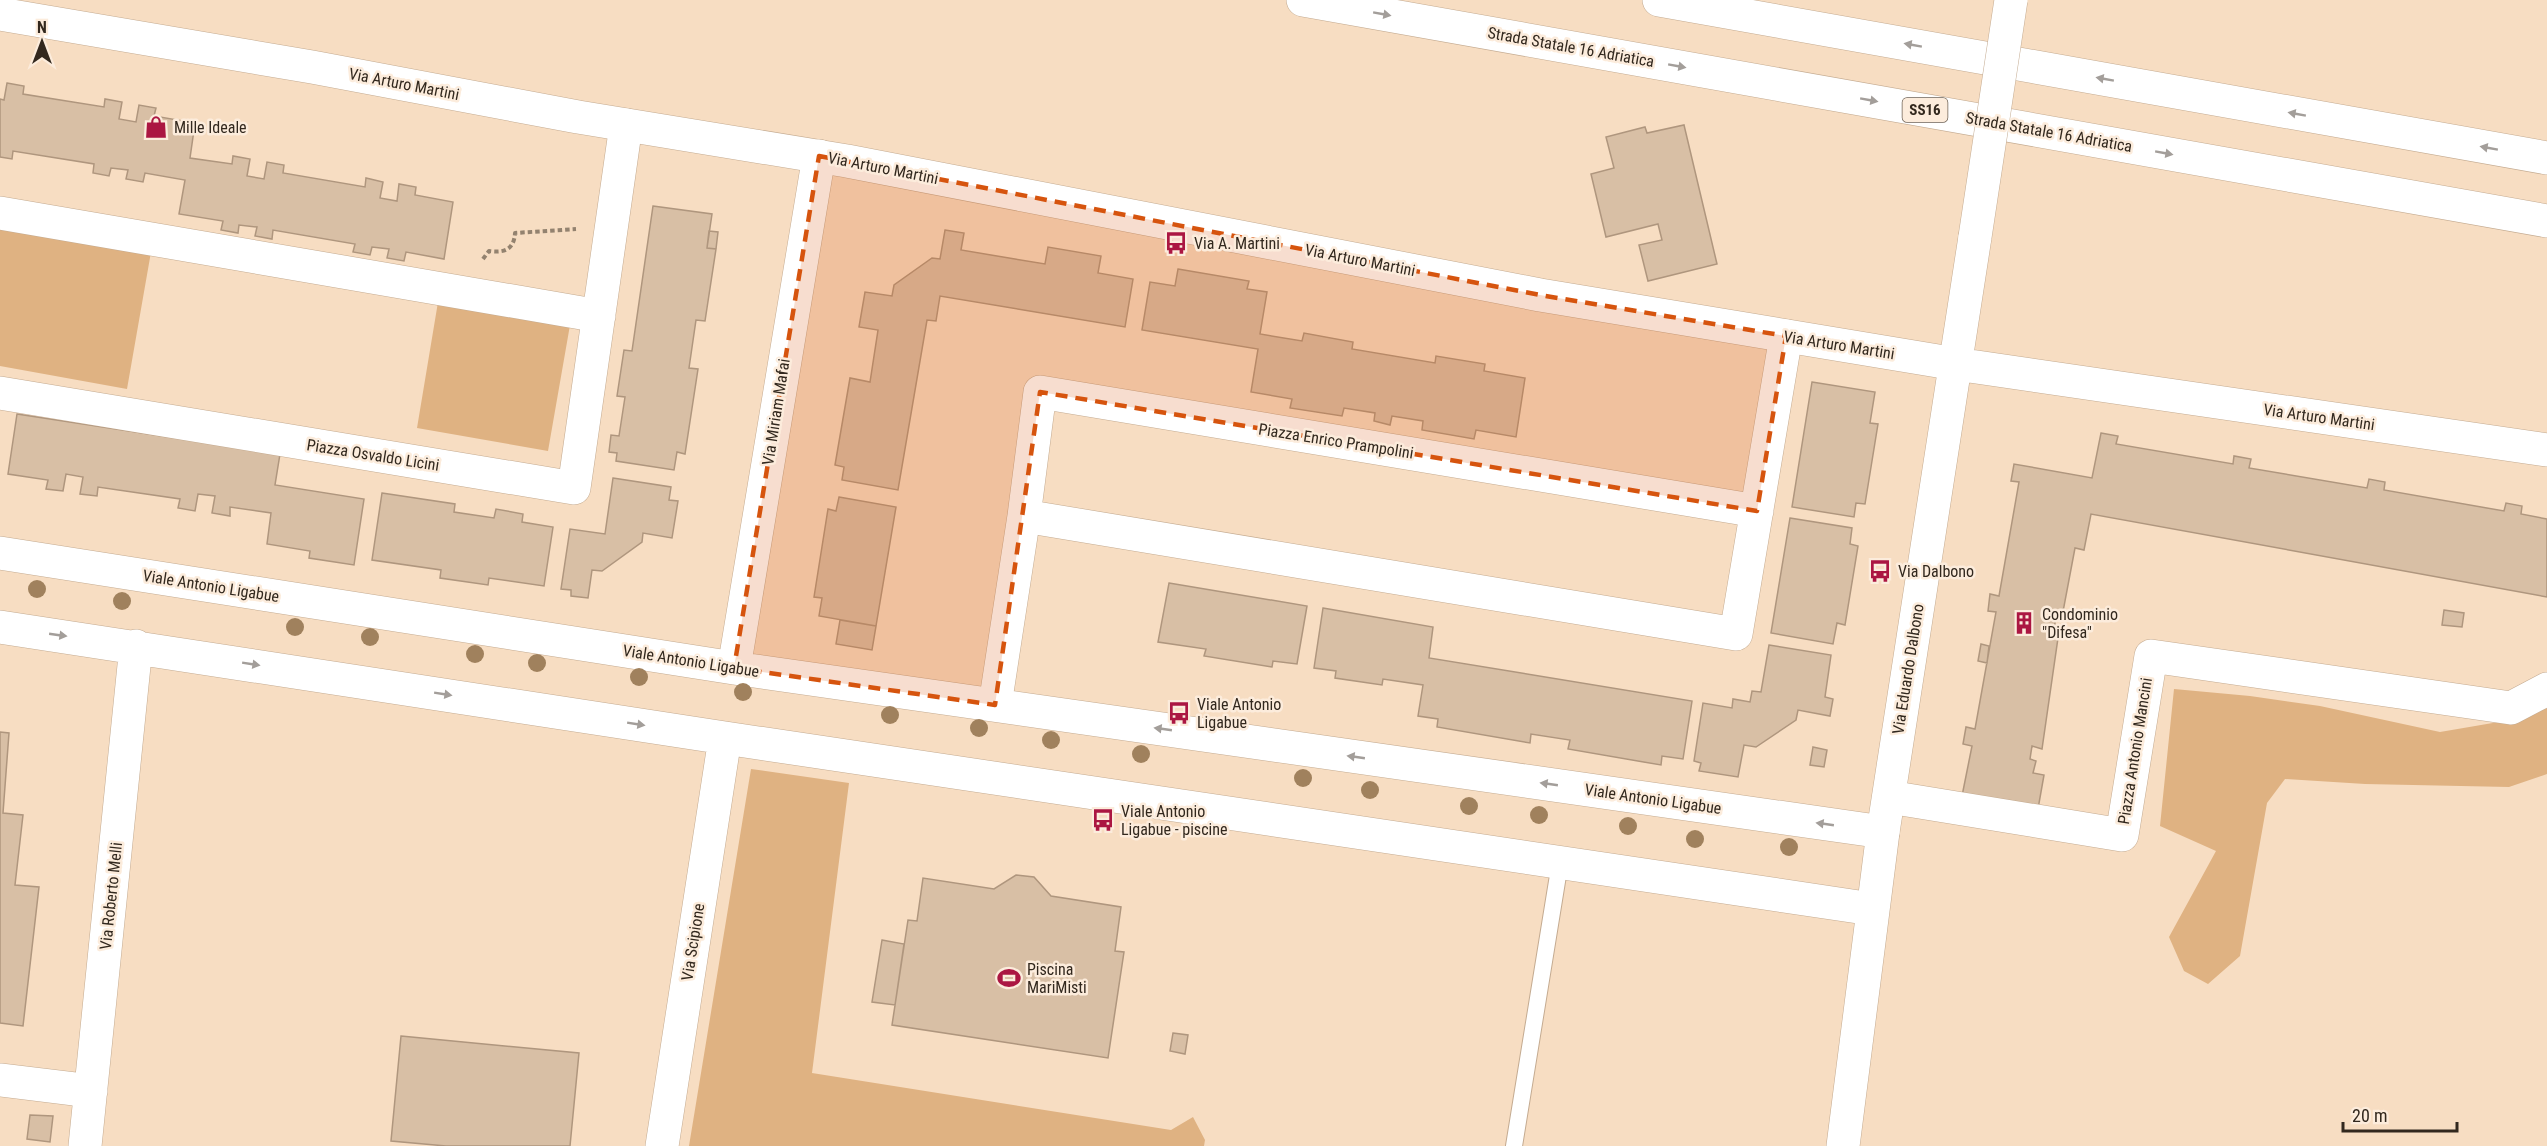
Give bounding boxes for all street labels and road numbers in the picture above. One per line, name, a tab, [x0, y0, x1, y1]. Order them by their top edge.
street label: Strada Statale 16 Adriatica	[1486, 23, 1656, 71]
street label: Via Arturo Martini	[347, 64, 461, 104]
road number: SS16	[1902, 98, 1948, 122]
street label: Strada Statale 16 Adriatica	[1964, 108, 2134, 156]
street label: Via Arturo Martini	[826, 148, 940, 188]
street label: Via Arturo Martini	[1303, 240, 1417, 280]
street label: Via Arturo Martini	[1782, 327, 1896, 363]
street label: Via Miriam Mafai	[758, 357, 794, 467]
street label: Via Arturo Martini	[2262, 400, 2376, 434]
street label: Piazza Enrico Prampolini	[1257, 419, 1415, 463]
street label: Piazza Osvaldo Licini	[305, 435, 441, 475]
street label: Viale Antonio Ligabue	[141, 566, 281, 606]
street label: Via Eduardo Dalbono	[1888, 602, 1928, 736]
street label: Viale Antonio Ligabue	[621, 641, 761, 681]
street label: Piazza Antonio Mancini	[2114, 676, 2156, 826]
street label: Viale Antonio Ligabue	[1583, 780, 1723, 818]
street label: Via Roberto Melli	[96, 841, 126, 951]
street label: Via Scipione	[678, 902, 708, 982]

